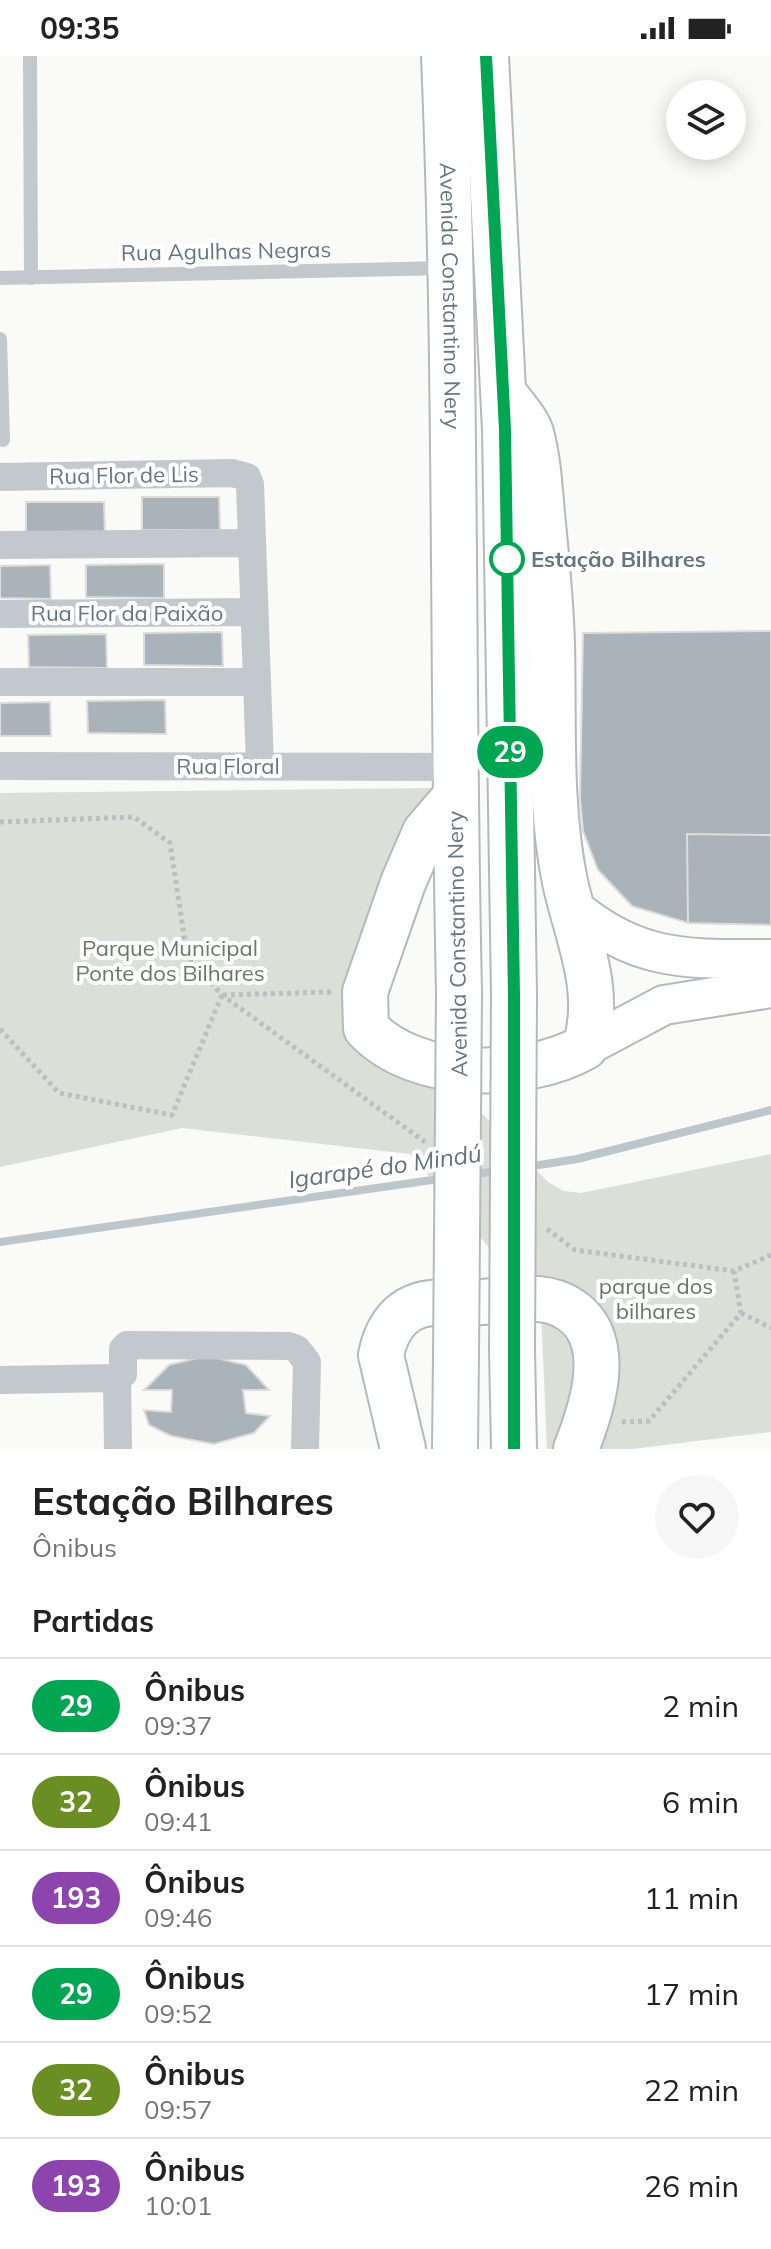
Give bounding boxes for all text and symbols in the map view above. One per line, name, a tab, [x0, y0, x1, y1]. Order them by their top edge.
text: 09:35	[40, 9, 119, 47]
map controls	[666, 80, 746, 160]
button: layers	[666, 80, 746, 160]
street label: Avenida Constantino Nery	[434, 162, 467, 430]
street label: Rua Agulhas Negras	[121, 235, 331, 267]
street label: Rua Flor de Lis	[49, 460, 199, 490]
marker: Estação Bilhares	[490, 542, 524, 576]
place label: Estação Bilhares	[531, 545, 706, 573]
street label: Rua Flor da Paixão	[31, 599, 223, 627]
line badge: 29	[474, 726, 546, 778]
text: 29	[493, 734, 527, 769]
street label: Rua Floral	[176, 752, 280, 780]
street label: Avenida Constantino Nery	[441, 810, 473, 1077]
park label: Parque Municipal Ponte dos Bilhares	[75, 934, 265, 987]
water label: Igarapé do Mindú	[286, 1138, 483, 1194]
park label: parque dos bilhares	[599, 1272, 713, 1325]
button: heart	[655, 1475, 739, 1559]
text: Estação Bilhares	[32, 1477, 334, 1525]
text: Ônibus	[32, 1531, 117, 1564]
text: Partidas	[32, 1602, 154, 1640]
text: Ônibus	[144, 1671, 245, 1709]
text: 2 min	[662, 1687, 739, 1725]
text: 29	[59, 1688, 93, 1723]
text: 09:37	[144, 1709, 212, 1742]
text: Ônibus	[144, 1767, 245, 1805]
text: 6 min	[662, 1783, 739, 1821]
text: 32	[59, 1784, 93, 1819]
text: 09:41	[144, 1805, 212, 1838]
text: Ônibus	[144, 1863, 245, 1901]
text: 11 min	[644, 1879, 739, 1917]
text: 193	[51, 1880, 101, 1915]
text: 09:46	[144, 1901, 212, 1934]
text: Ônibus	[144, 1959, 245, 1997]
text: 17 min	[644, 1975, 739, 2013]
text: 29	[59, 1976, 93, 2011]
text: 09:52	[144, 1997, 212, 2030]
text: Ônibus	[144, 2055, 245, 2093]
text: 22 min	[644, 2071, 739, 2109]
text: 32	[59, 2072, 93, 2107]
text: 09:57	[144, 2093, 212, 2126]
text: Ônibus	[144, 2151, 245, 2189]
text: 26 min	[644, 2167, 739, 2205]
text: 193	[51, 2168, 101, 2203]
text: 10:01	[144, 2189, 212, 2222]

